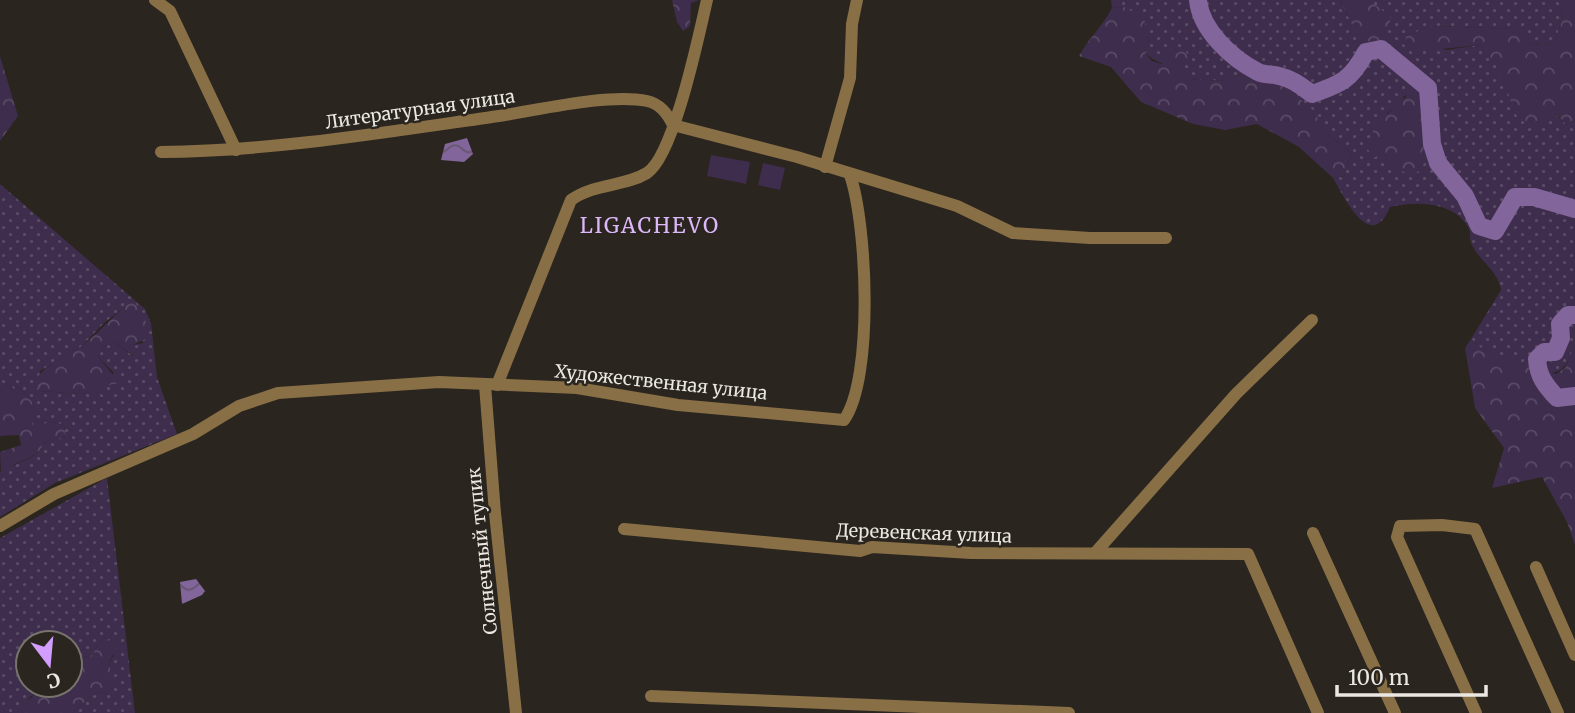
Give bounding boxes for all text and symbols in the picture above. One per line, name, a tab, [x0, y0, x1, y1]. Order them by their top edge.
street label: Литературная улица	[324, 84, 517, 134]
district label: LIGACHEVO	[580, 212, 720, 239]
street label: Художественная улица	[554, 359, 769, 405]
street label: Солнечный тупик	[462, 466, 502, 636]
street label: Деревенская улица	[836, 518, 1013, 548]
north arrow	[14, 629, 84, 699]
scale bar	[1337, 654, 1486, 698]
text: 100 m	[1348, 664, 1410, 691]
text: С	[44, 667, 63, 694]

